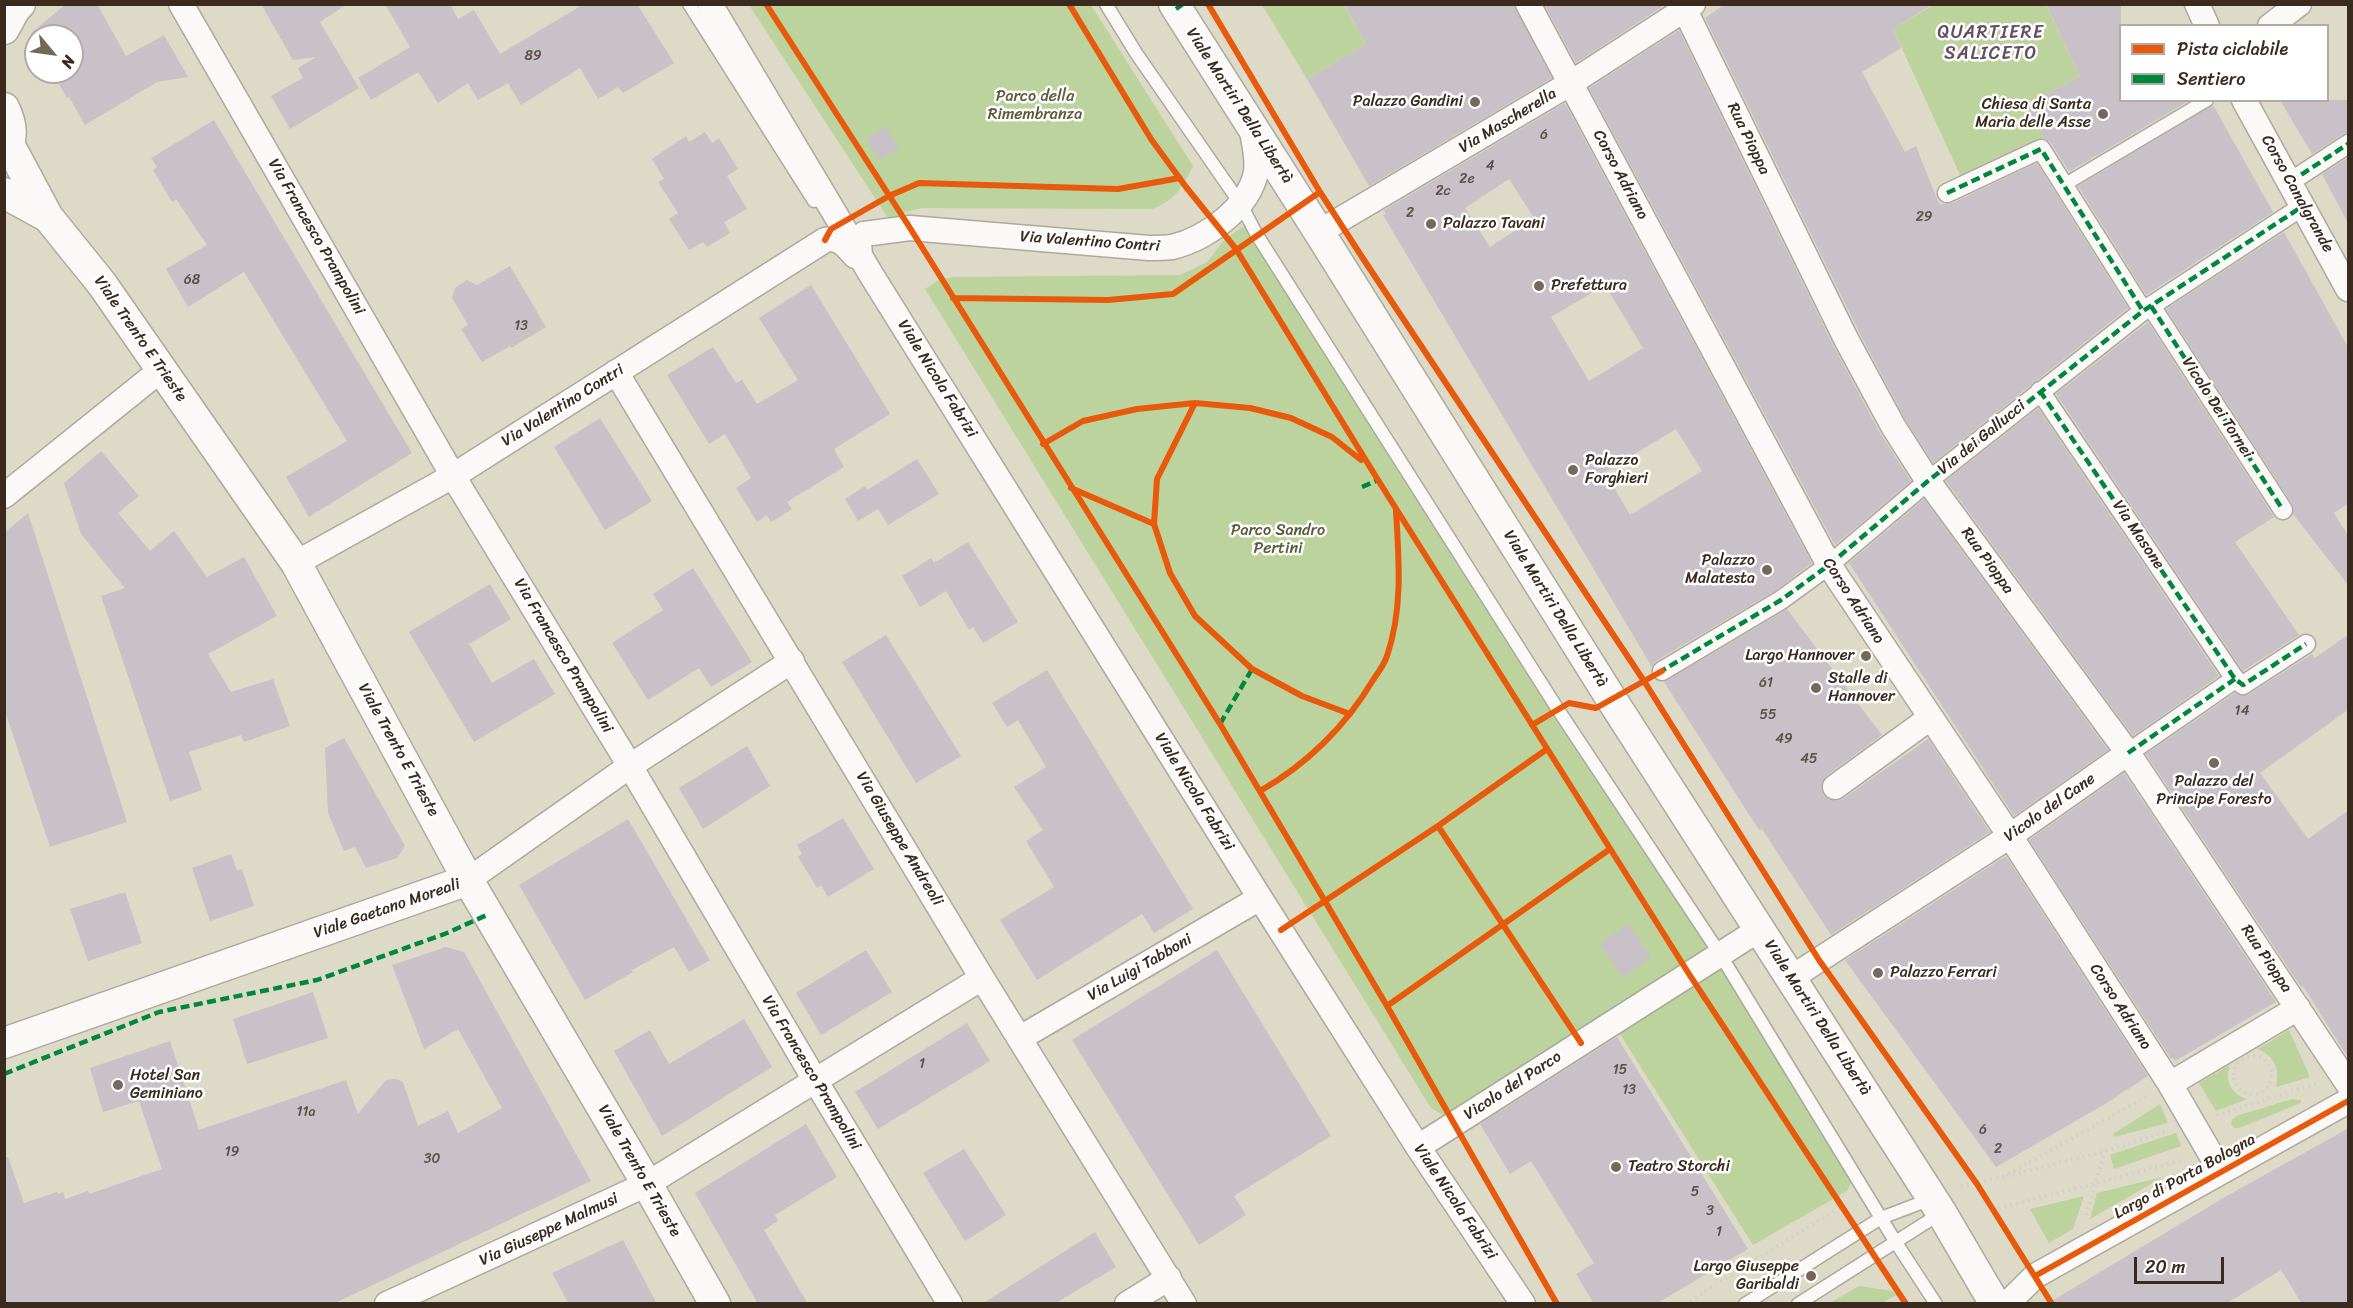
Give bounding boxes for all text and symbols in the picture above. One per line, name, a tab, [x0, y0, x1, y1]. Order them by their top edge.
district label: QUARTIERE SALICETO	[1939, 22, 2043, 64]
north arrow	[24, 24, 84, 84]
legend	[2119, 24, 2329, 102]
street label: Viale Martiri Della Libertà	[1182, 25, 1296, 187]
text: Pista ciclabile	[2177, 33, 2288, 65]
house number: 89	[524, 48, 542, 64]
text: N	[53, 50, 84, 74]
text: Sentiero	[2177, 63, 2245, 95]
street label: Via Mascherella	[1456, 84, 1560, 158]
park label: Parco della Rimembranza	[988, 87, 1082, 125]
place label: Palazzo Gandini	[1353, 92, 1463, 112]
marker: Palazzo Gandini	[1468, 95, 1482, 109]
place label: Chiesa di Santa Maria delle Asse	[1975, 95, 2091, 133]
street label: Rua Pioppa	[1722, 100, 1774, 178]
marker: Chiesa di Santa Maria delle Asse	[2096, 107, 2110, 121]
house number: 6	[1540, 127, 1548, 143]
street label: Corso Adriano	[1588, 127, 1652, 223]
street label: Corso Canalgrande	[2257, 132, 2337, 256]
street label: Via Francesco Prampolini	[263, 156, 369, 318]
house number: 4	[1486, 158, 1494, 174]
house number: 2e	[1459, 171, 1475, 187]
house number: 2c	[1435, 183, 1451, 199]
house number: 2	[1406, 205, 1414, 221]
house number: 29	[1916, 209, 1932, 225]
place label: Palazzo Tavani	[1443, 214, 1545, 234]
marker: Palazzo Tavani	[1424, 217, 1438, 231]
street label: Via Valentino Contri	[1019, 228, 1161, 256]
street label: Viale Trento E Trieste	[89, 272, 191, 406]
house number: 68	[184, 272, 200, 288]
place label: Prefettura	[1551, 276, 1627, 296]
marker: Prefettura	[1532, 279, 1546, 293]
street label: Viale Nicola Fabrizi	[893, 317, 981, 441]
house number: 13	[514, 318, 528, 334]
street label: Vicolo Dei Tornei	[2177, 354, 2257, 462]
street label: Via Valentino Contri	[498, 361, 628, 451]
street label: Via dei Gallucci	[1934, 397, 2030, 479]
place label: Palazzo Forghieri	[1585, 451, 1648, 489]
marker: Palazzo Forghieri	[1566, 463, 1580, 477]
street label: Via Masone	[2108, 497, 2168, 573]
park label: Parco Sandro Pertini	[1231, 521, 1325, 559]
street label: Rua Pioppa	[1956, 524, 2018, 598]
street label: Viale Martiri Della Libertà	[1499, 527, 1611, 691]
place label: Palazzo Malatesta	[1685, 551, 1755, 589]
street label: Corso Adriano	[1818, 554, 1888, 648]
marker: Palazzo Malatesta	[1760, 563, 1774, 577]
street label: Via Francesco Prampolini	[509, 575, 617, 737]
place label: Largo Hannover	[1745, 646, 1854, 666]
marker: Largo Hannover	[1859, 649, 1873, 663]
place label: Stalle di Hannover	[1828, 669, 1894, 707]
house number: 61	[1759, 675, 1773, 691]
street label: Viale Trento E Trieste	[353, 680, 443, 820]
marker: Stalle di Hannover	[1809, 681, 1823, 695]
house number: 14	[2235, 703, 2249, 719]
house number: 55	[1759, 707, 1777, 723]
street label: Viale Nicola Fabrizi	[1150, 730, 1238, 854]
house number: 49	[1775, 731, 1793, 747]
house number: 45	[1800, 751, 1818, 767]
marker: Palazzo del Principe Foresto	[2207, 756, 2221, 770]
street label: Via Giuseppe Andreoli	[851, 769, 947, 909]
street label: Vicolo del Cane	[2001, 769, 2099, 847]
place label: Palazzo del Principe Foresto	[2156, 772, 2272, 810]
street label: Viale Gaetano Moreali	[311, 875, 463, 943]
street label: Rua Pioppa	[2236, 921, 2296, 997]
street label: Via Luigi Tabboni	[1084, 930, 1196, 1006]
street label: Viale Martiri Della Libertà	[1760, 937, 1874, 1099]
street label: Corso Adriano	[2085, 960, 2155, 1054]
place label: Palazzo Ferrari	[1890, 963, 1997, 983]
marker: Palazzo Ferrari	[1871, 966, 1885, 980]
street label: Via Francesco Prampolini	[757, 992, 865, 1154]
street label: Vicolo del Parco	[1461, 1047, 1565, 1125]
house number: 1	[919, 1056, 925, 1072]
house number: 15	[1613, 1062, 1627, 1078]
place label: Hotel San Geminiano	[130, 1066, 203, 1104]
marker: Hotel San Geminiano	[111, 1078, 125, 1092]
house number: 13	[1622, 1082, 1636, 1098]
street label: Viale Trento E Trieste	[593, 1102, 685, 1240]
house number: 11a	[296, 1104, 316, 1120]
house number: 6	[1979, 1122, 1987, 1138]
street label: Largo di Porta Bologna	[2111, 1130, 2259, 1224]
street label: Viale Nicola Fabrizi	[1409, 1141, 1501, 1263]
house number: 2	[1994, 1141, 2002, 1157]
house number: 19	[225, 1144, 239, 1160]
house number: 30	[424, 1151, 440, 1167]
place label: Teatro Storchi	[1628, 1157, 1730, 1177]
marker: Teatro Storchi	[1609, 1160, 1623, 1174]
house number: 5	[1691, 1184, 1699, 1200]
street label: Via Giuseppe Malmusi	[477, 1189, 621, 1271]
house number: 3	[1706, 1203, 1714, 1219]
house number: 1	[1716, 1224, 1722, 1240]
scale bar	[2137, 1245, 2227, 1283]
text: 20 m	[2145, 1251, 2185, 1283]
place label: Largo Giuseppe Garibaldi	[1693, 1257, 1799, 1295]
marker: Largo Giuseppe Garibaldi	[1804, 1269, 1818, 1283]

